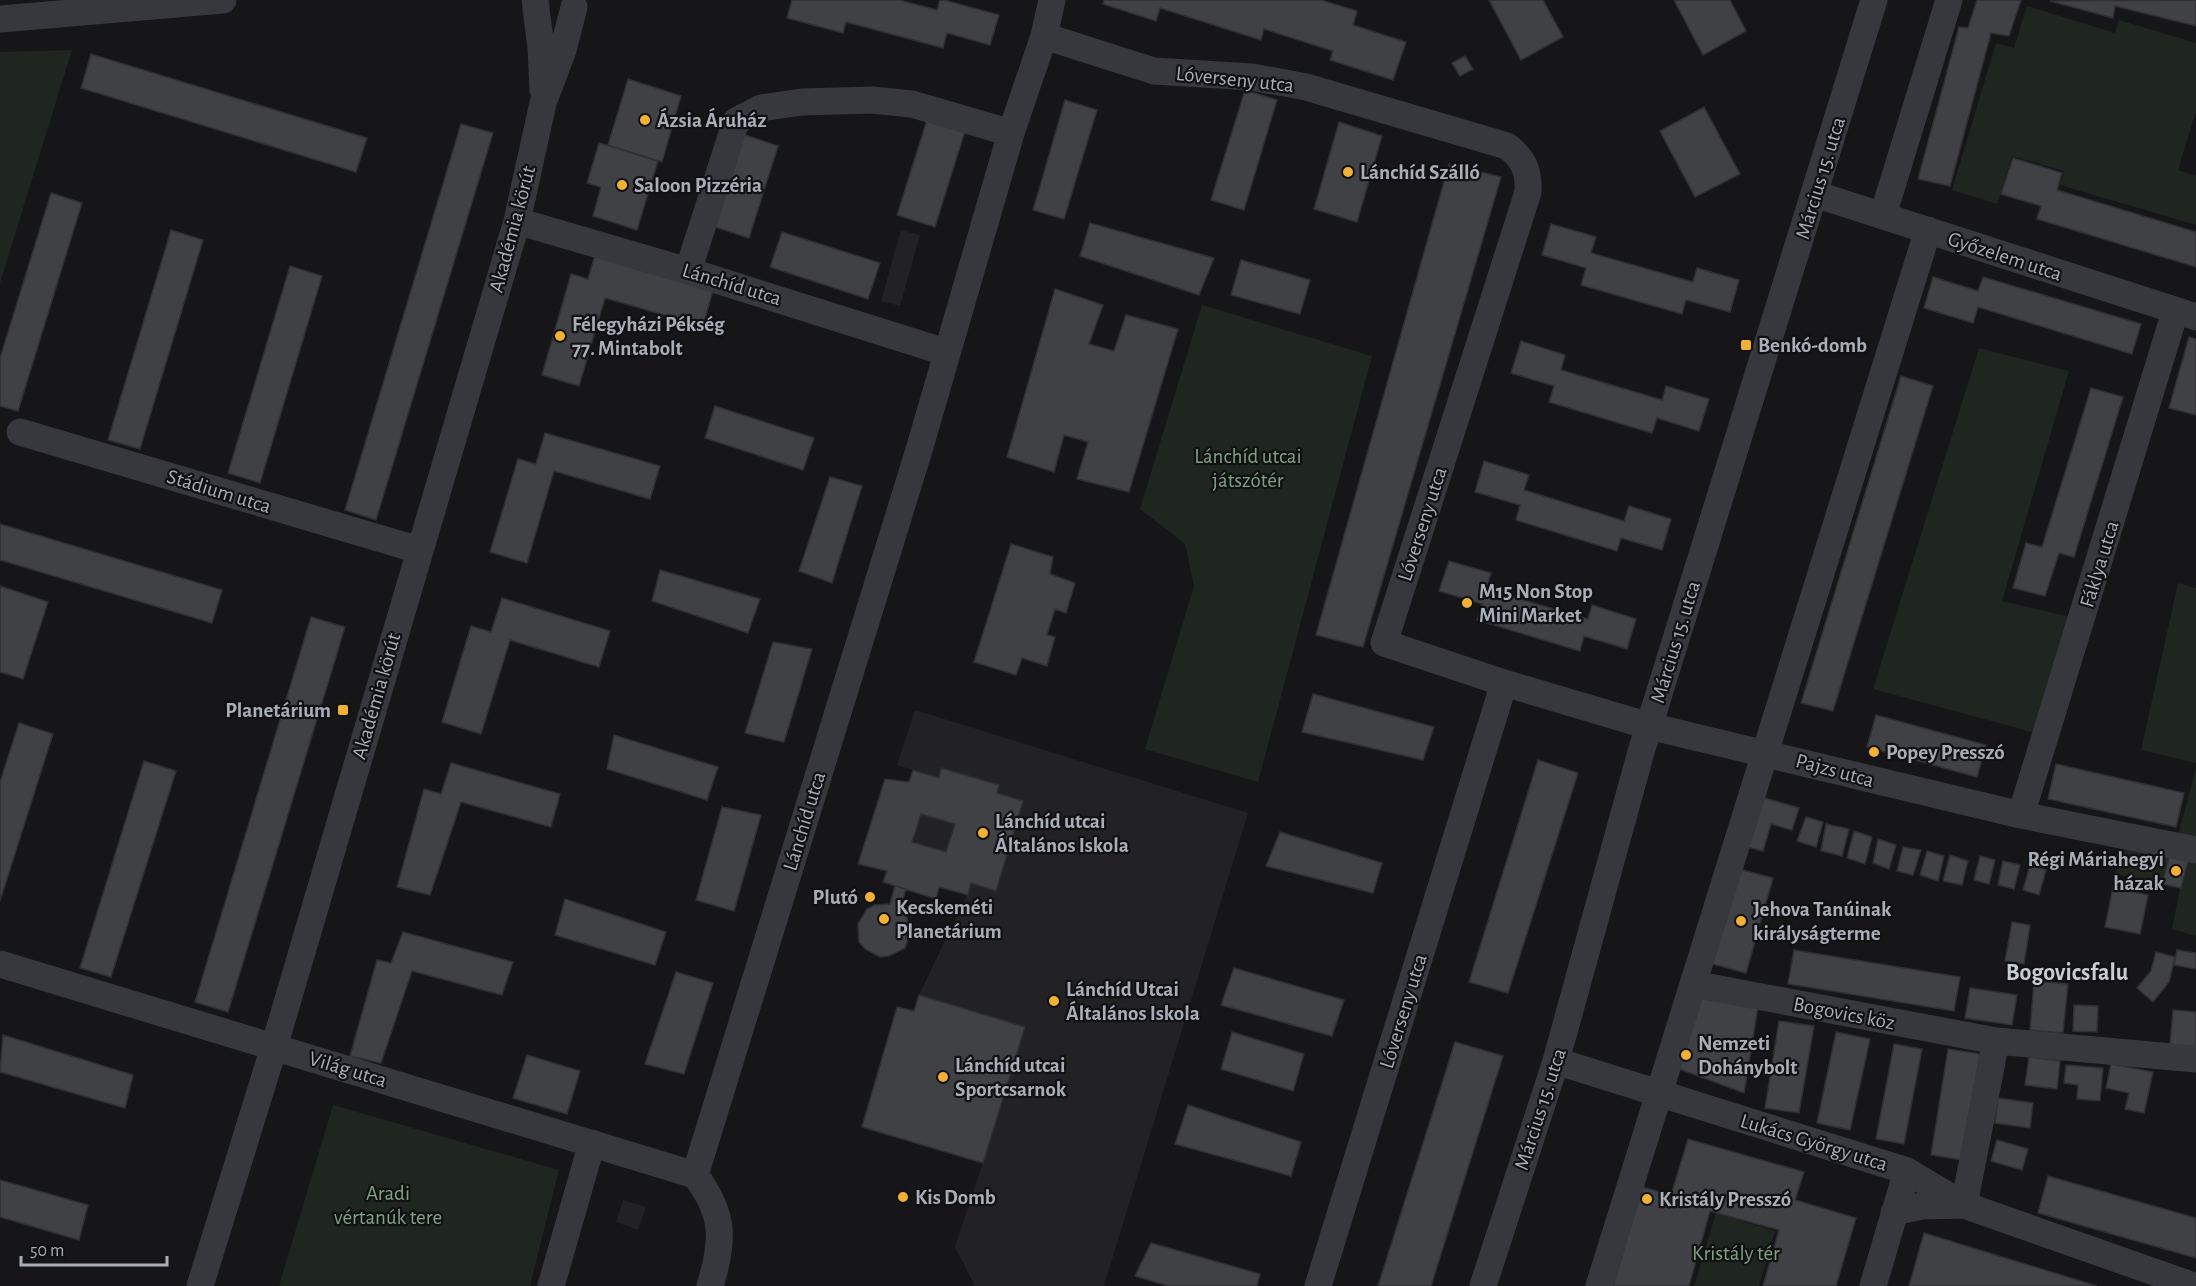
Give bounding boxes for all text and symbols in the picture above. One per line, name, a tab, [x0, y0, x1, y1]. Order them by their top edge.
street label: Lóverseny utca	[1175, 63, 1295, 96]
place label: Ázsia Áruház	[657, 107, 766, 131]
marker: Ázsia Áruház	[638, 113, 652, 127]
street label: Március 15. utca	[1792, 114, 1849, 242]
place label: Lánchíd Szálló	[1360, 162, 1480, 183]
street label: Akadémia körút	[486, 163, 540, 295]
marker: Lánchíd Szálló	[1341, 165, 1355, 179]
place label: Saloon Pizzéria	[634, 175, 762, 196]
marker: Saloon Pizzéria	[615, 178, 629, 192]
street label: Győzelem utca	[1945, 228, 2065, 285]
street label: Lánchíd utca	[680, 259, 784, 310]
place label: Félegyházi Pékség 77. Mintabolt	[572, 314, 725, 359]
marker: Félegyházi Pékség 77. Mintabolt	[553, 329, 567, 343]
place label: Benkó-domb	[1758, 335, 1867, 356]
marker: Benkó-domb	[1739, 338, 1753, 352]
park label: Lánchíd utcai játszótér	[1194, 446, 1302, 491]
street label: Lóverseny utca	[1394, 464, 1451, 584]
street label: Stádium utca	[164, 466, 274, 517]
street label: Fáklya utca	[2076, 518, 2123, 610]
street label: Március 15. utca	[1647, 578, 1704, 706]
place label: M15 Non Stop Mini Market	[1479, 581, 1593, 626]
marker: M15 Non Stop Mini Market	[1460, 596, 1474, 610]
street label: Akadémia körút	[348, 630, 405, 762]
place label: Planetárium	[225, 700, 331, 721]
marker: Planetárium	[336, 703, 350, 717]
place label: Popey Presszó	[1886, 742, 2005, 763]
marker: Popey Presszó	[1867, 745, 1881, 759]
street label: Pajzs utca	[1793, 750, 1877, 791]
street label: Lánchíd utca	[779, 769, 830, 873]
place label: Lánchíd utcai Általános Iskola	[995, 811, 1129, 856]
marker: Lánchíd utcai Általános Iskola	[976, 826, 990, 840]
place label: Régi Máriahegyi házak	[2028, 849, 2165, 894]
marker: Régi Máriahegyi házak	[2169, 864, 2183, 878]
place label: Plutó	[813, 887, 858, 908]
marker: Plutó	[863, 890, 877, 904]
place label: Kecskeméti Planetárium	[896, 897, 1002, 942]
place label: Jehova Tanúinak királyságterme	[1753, 899, 1892, 944]
marker: Kecskeméti Planetárium	[877, 912, 891, 926]
marker: Jehova Tanúinak királyságterme	[1734, 914, 1748, 928]
street label: Lóverseny utca	[1376, 951, 1431, 1071]
district label: Bogovicsfalu	[2006, 961, 2129, 985]
place label: Lánchíd Utcai Általános Iskola	[1066, 979, 1200, 1024]
street label: Bogovics köz	[1791, 993, 1896, 1034]
marker: Lánchíd Utcai Általános Iskola	[1047, 994, 1061, 1008]
place label: Nemzeti Dohánybolt	[1698, 1033, 1797, 1078]
street label: Március 15. utca	[1511, 1045, 1570, 1173]
street label: Világ utca	[306, 1048, 390, 1091]
marker: Nemzeti Dohánybolt	[1679, 1048, 1693, 1062]
place label: Lánchíd utcai Sportcsarnok	[955, 1055, 1067, 1100]
marker: Lánchíd utcai Sportcsarnok	[936, 1070, 950, 1084]
street label: Lukács György utca	[1738, 1110, 1890, 1175]
park label: Aradi vértanúk tere	[334, 1183, 442, 1228]
place label: Kis Domb	[915, 1187, 996, 1208]
place label: Kristály Presszó	[1659, 1189, 1791, 1210]
marker: Kis Domb	[896, 1190, 910, 1204]
marker: Kristály Presszó	[1640, 1192, 1654, 1206]
scale bar	[21, 1229, 166, 1267]
text: 50 m	[30, 1242, 64, 1260]
park label: Kristály tér	[1692, 1243, 1780, 1264]

